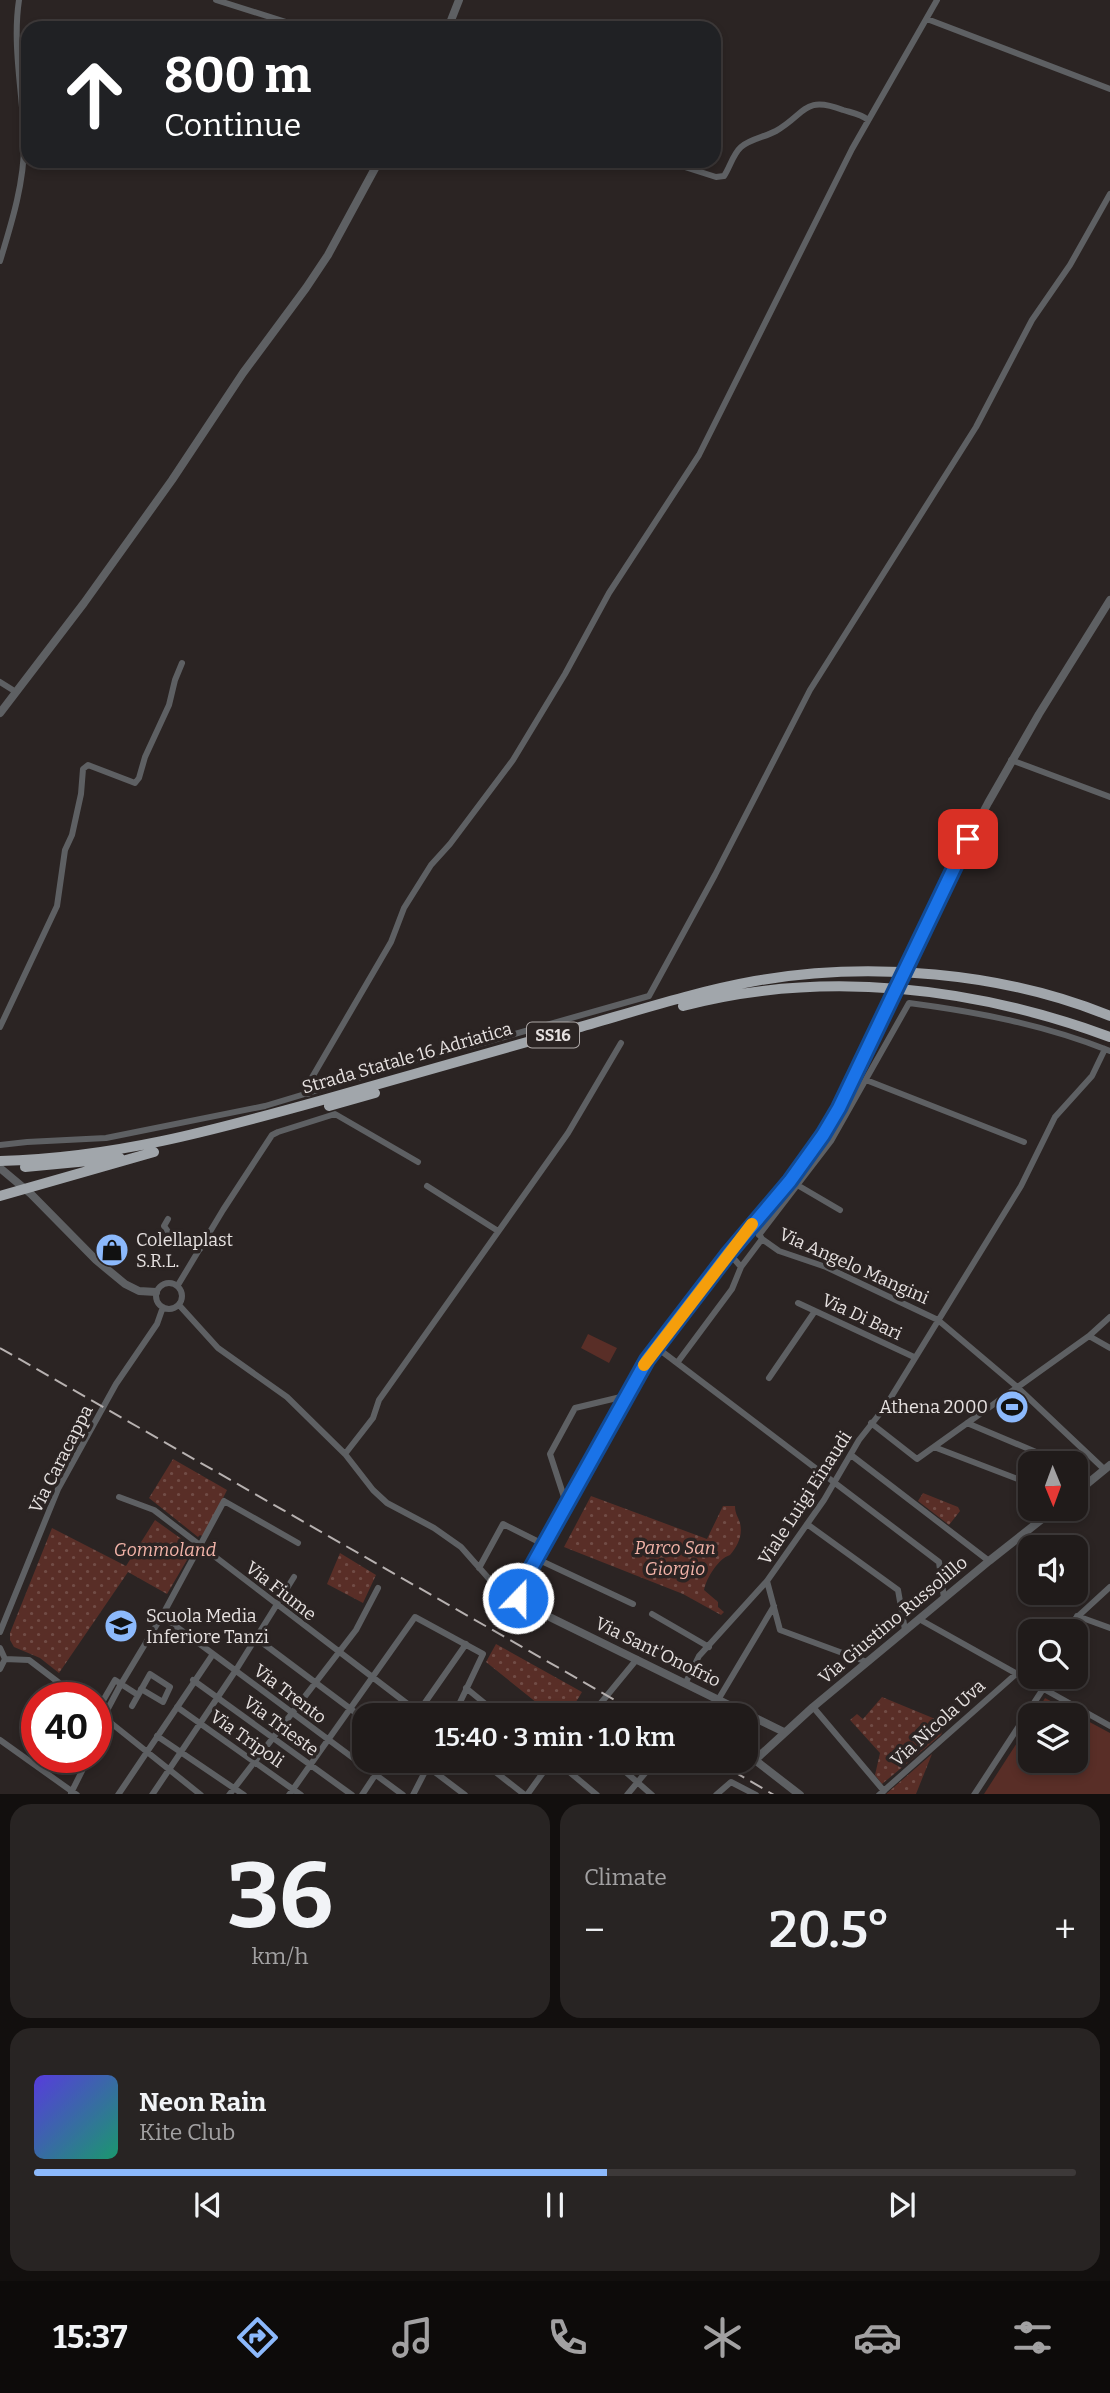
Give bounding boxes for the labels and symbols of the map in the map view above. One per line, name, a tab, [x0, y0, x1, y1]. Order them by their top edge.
pin	[938, 809, 998, 869]
street label: Strada Statale 16 Adriatica	[299, 1017, 515, 1099]
road number: SS16	[527, 1023, 579, 1048]
street label: Via Angelo Mangini	[776, 1223, 932, 1309]
place label: Colellaplast S.R.L.	[136, 1229, 234, 1272]
shop icon: Colellaplast S.R.L.	[93, 1231, 131, 1269]
street label: Via Di Bari	[818, 1289, 906, 1345]
sports icon: Athena 2000	[993, 1388, 1031, 1426]
place label: Athena 2000	[879, 1396, 988, 1418]
street label: Via Caracappa	[24, 1401, 98, 1517]
street label: Viale Luigi Einaudi	[754, 1427, 856, 1569]
north arrow	[1018, 1451, 1088, 1521]
park label: Parco San Giorgio	[634, 1537, 716, 1580]
park label: Gommoland	[114, 1539, 217, 1561]
street label: Via Giustino Russolillo	[814, 1551, 972, 1689]
street label: Via Fiume	[241, 1557, 321, 1625]
position arrow	[481, 1561, 555, 1635]
place label: Scuola Media Inferiore Tanzi	[146, 1605, 269, 1648]
school or university icon: Scuola Media Inferiore Tanzi	[102, 1607, 140, 1645]
street label: Via Sant'Onofrio	[592, 1612, 724, 1692]
street label: Via Trento	[249, 1659, 331, 1729]
street label: Via Nicola Uva	[886, 1675, 990, 1771]
speed limit sign: 40	[21, 1682, 112, 1773]
street label: Via Trieste	[239, 1691, 323, 1761]
street label: Via Tripoli	[206, 1706, 288, 1772]

